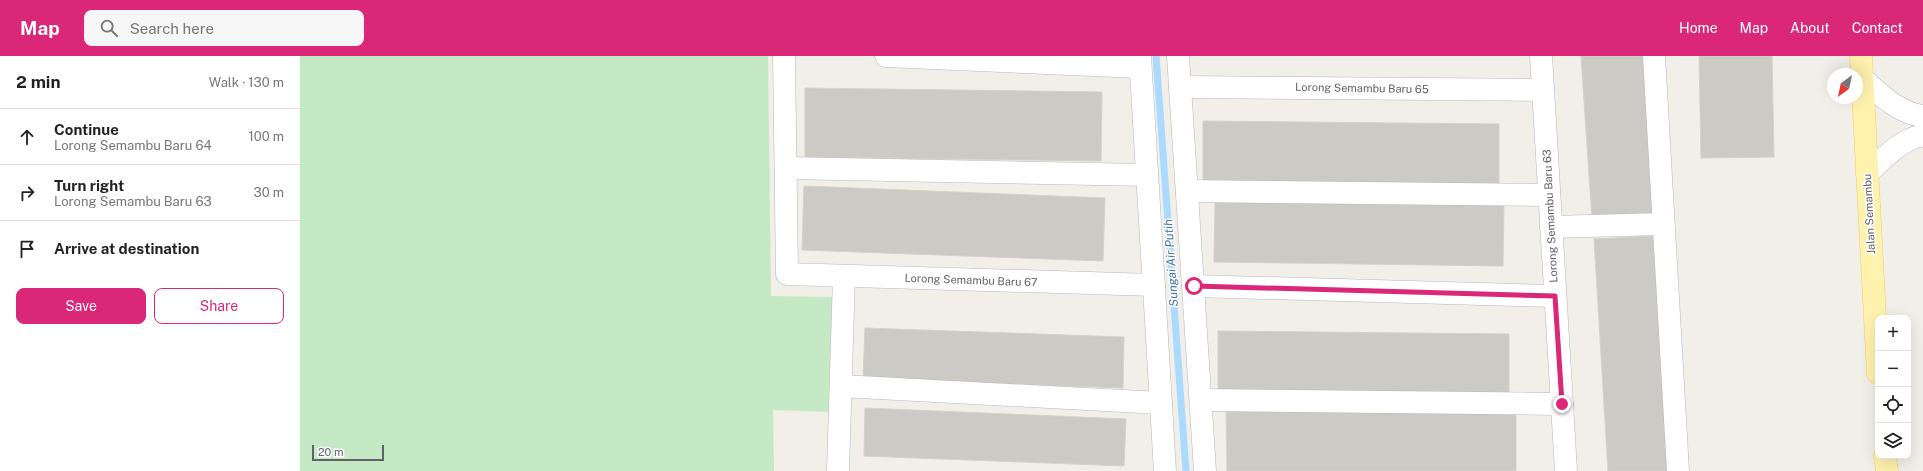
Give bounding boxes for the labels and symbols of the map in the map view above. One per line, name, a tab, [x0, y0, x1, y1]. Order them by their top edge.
north arrow	[1827, 68, 1863, 104]
street label: Lorong Semambu Baru 65	[1295, 81, 1429, 95]
street label: Lorong Semambu Baru 63	[1541, 149, 1559, 283]
street label: Jalan Semambu	[1861, 174, 1877, 254]
water label: Sungai Air Putih	[1161, 219, 1181, 307]
street label: Lorong Semambu Baru 67	[904, 272, 1038, 288]
route start	[1185, 277, 1203, 295]
route end	[1553, 395, 1571, 413]
scale bar	[312, 443, 384, 462]

